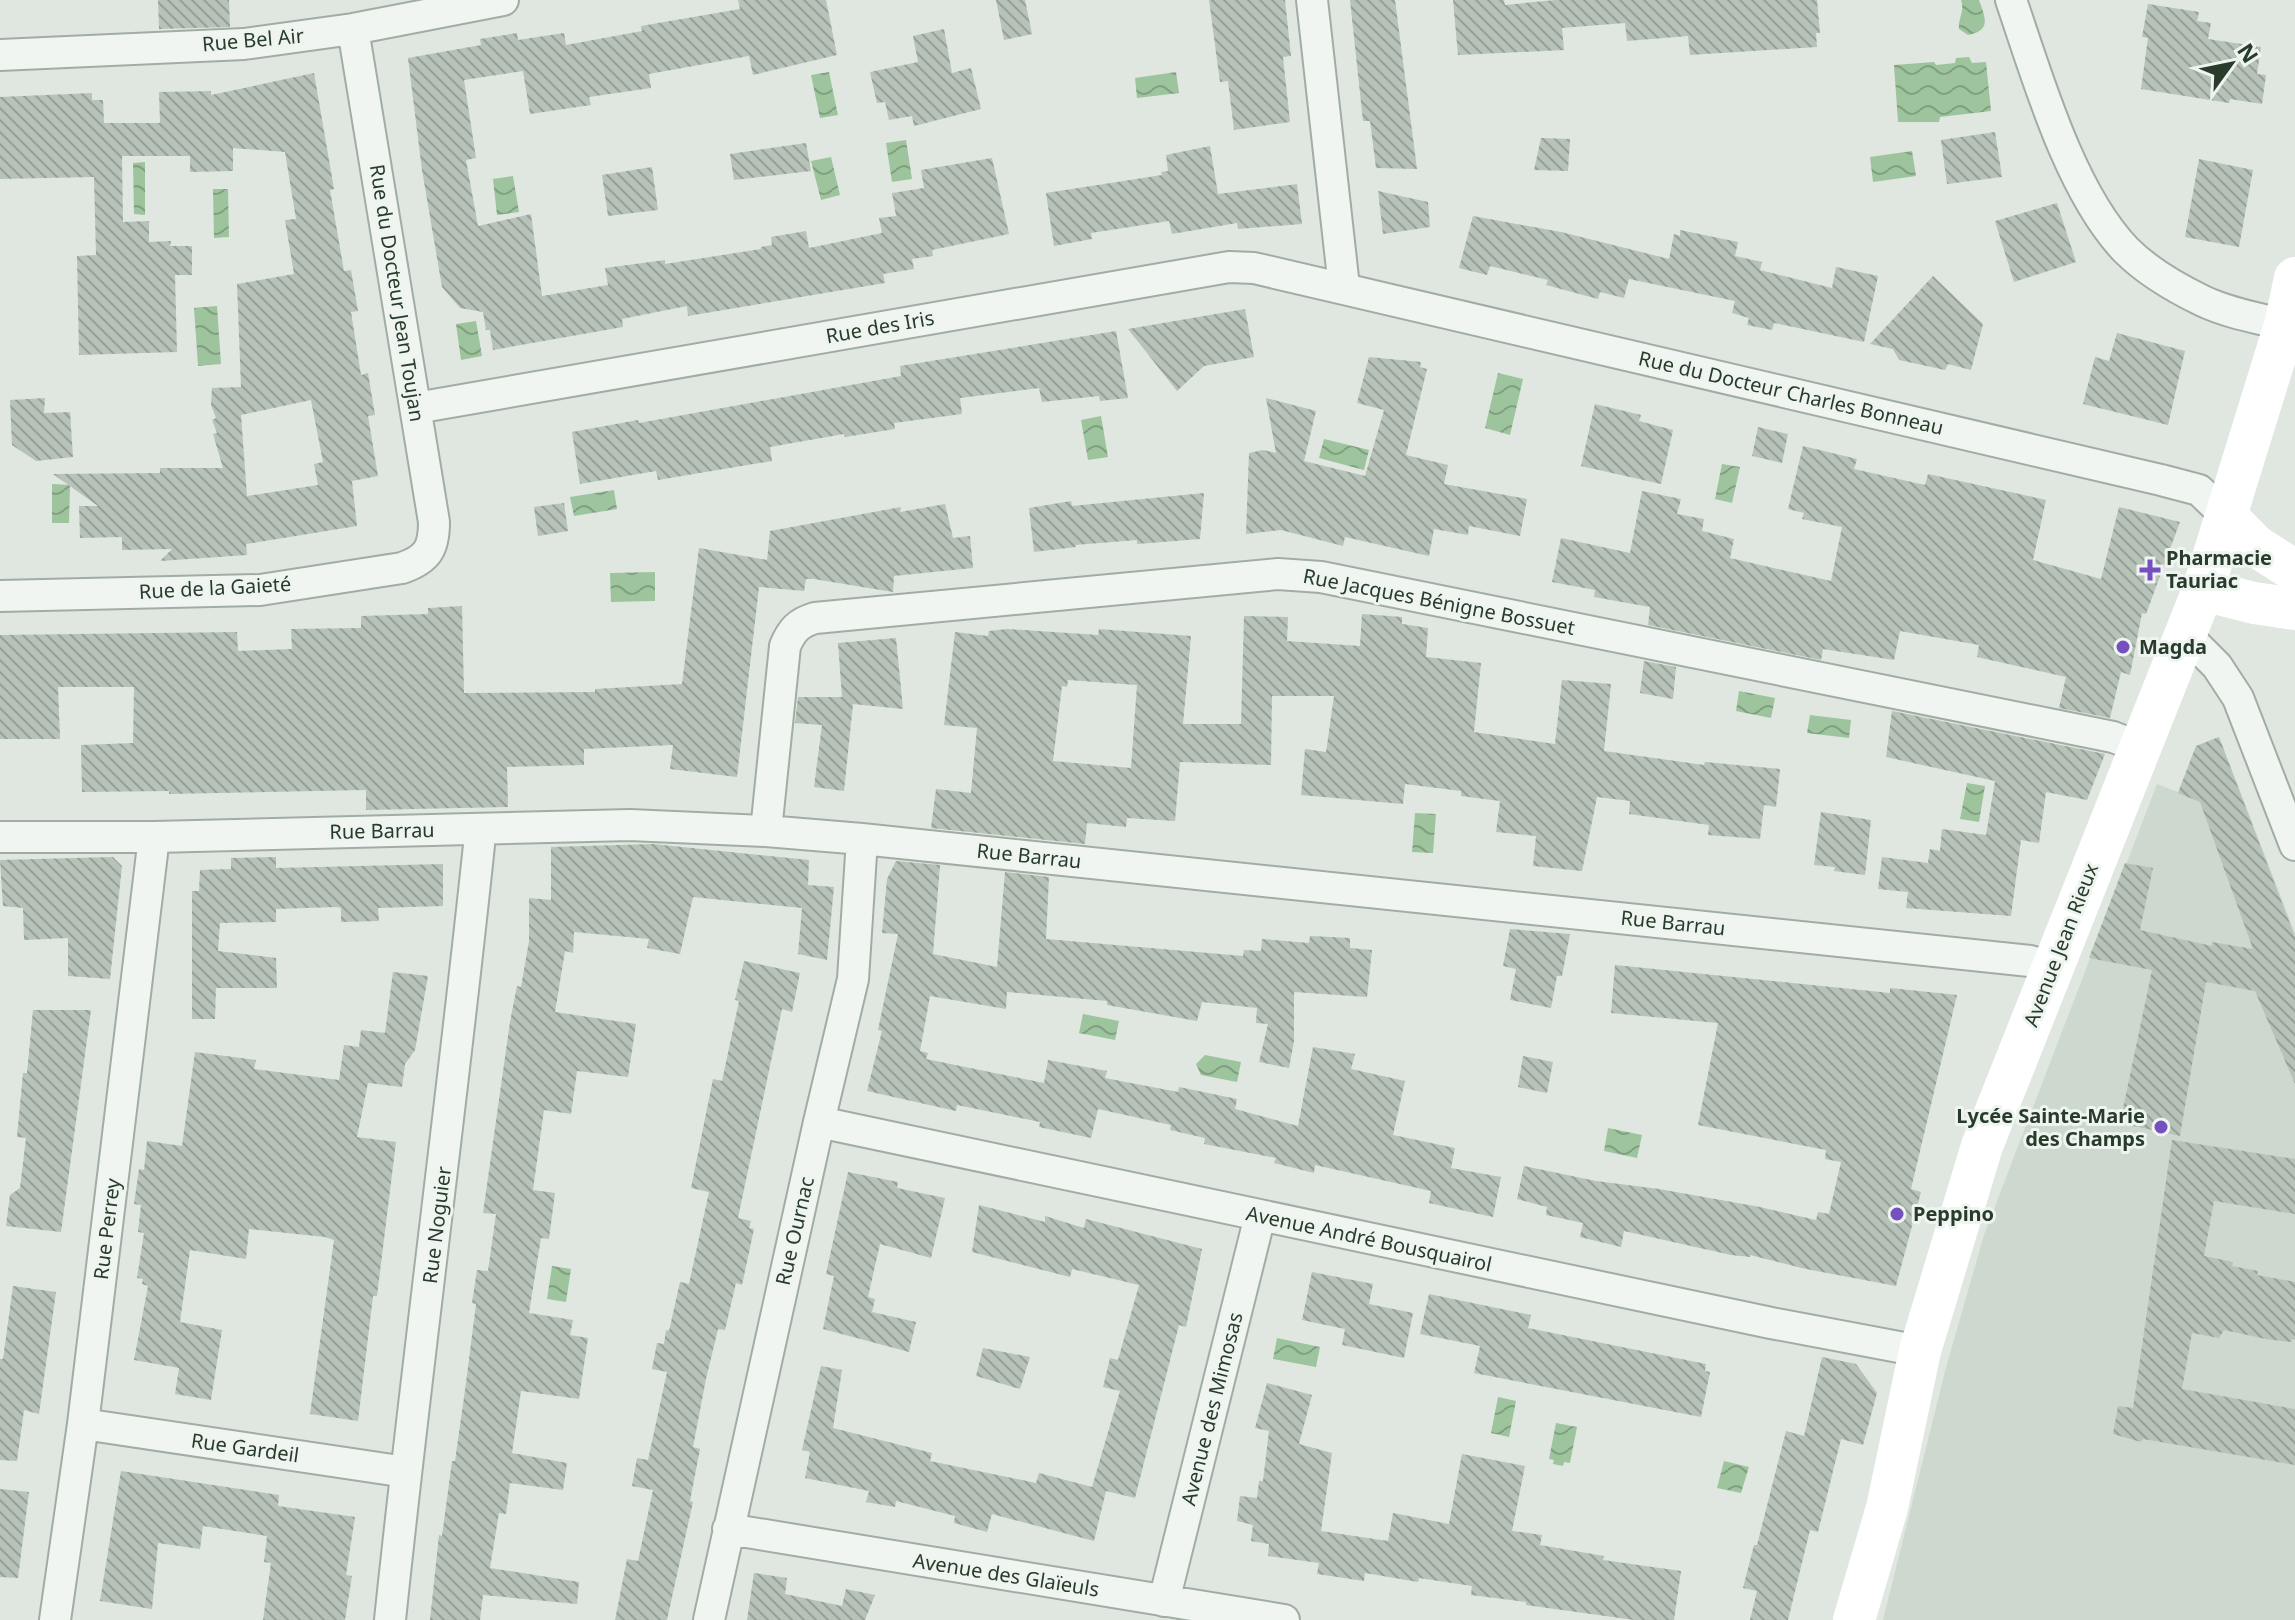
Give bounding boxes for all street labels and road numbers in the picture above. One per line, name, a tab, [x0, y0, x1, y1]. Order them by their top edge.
street label: Rue Bel Air	[201, 22, 305, 57]
street label: Rue du Docteur Jean Toujan	[364, 162, 431, 424]
street label: Rue des Iris	[824, 304, 936, 349]
street label: Rue du Docteur Charles Bonneau	[1636, 344, 1946, 441]
street label: Rue Jacques Bénigne Bossuet	[1301, 562, 1577, 641]
street label: Rue de la Gaieté	[138, 570, 292, 605]
street label: Rue Barrau	[329, 816, 435, 845]
street label: Rue Barrau	[975, 837, 1083, 874]
street label: Avenue Jean Rieux	[2017, 859, 2104, 1030]
street label: Rue Barrau	[1619, 904, 1727, 941]
street label: Rue Noguier	[416, 1165, 457, 1285]
street label: Rue Ournac	[769, 1174, 820, 1288]
street label: Rue Perrey	[87, 1176, 126, 1281]
street label: Avenue André Bousquairol	[1244, 1199, 1494, 1278]
street label: Avenue des Mimosas	[1174, 1309, 1249, 1508]
street label: Rue Gardeil	[189, 1427, 301, 1468]
street label: Avenue des Glaïeuls	[911, 1546, 1101, 1603]

